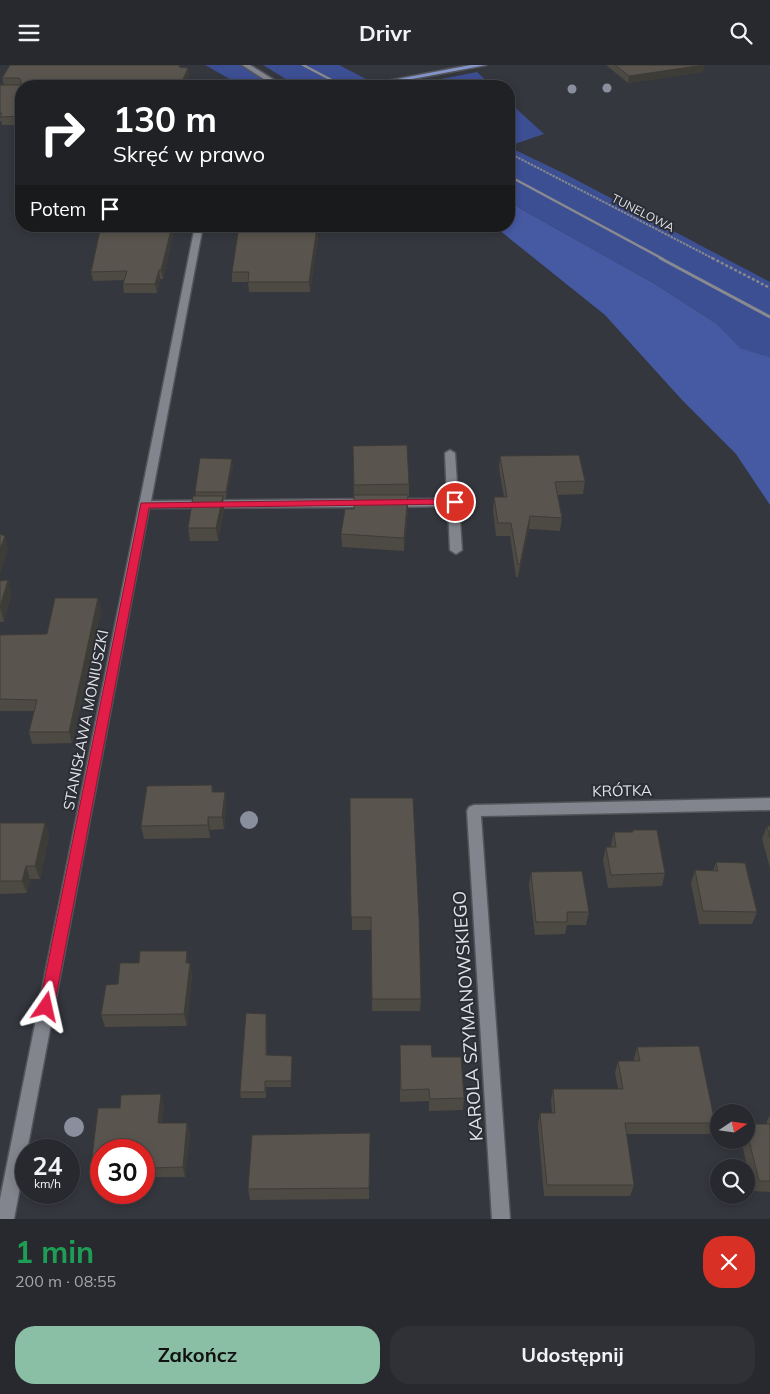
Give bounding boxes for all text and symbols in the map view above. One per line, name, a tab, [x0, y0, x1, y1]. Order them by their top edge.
icon: menu	[15, 19, 43, 47]
text: Drivr	[359, 19, 411, 47]
icon: search	[727, 19, 755, 47]
text: 130 m	[113, 97, 217, 141]
icon: right	[30, 100, 95, 165]
text: Skręć w prawo	[113, 140, 265, 168]
street label: TUNELOWA	[609, 190, 677, 235]
icon: arrive	[96, 195, 124, 223]
text: Potem	[30, 197, 86, 221]
pin	[434, 481, 476, 523]
icon: arrive	[441, 488, 469, 516]
street label: STANISŁAWA MONIUSZKI	[59, 628, 112, 812]
street label: KRÓTKA	[592, 780, 652, 801]
street label: KAROLA SZYMANOWSKIEGO	[447, 890, 488, 1142]
position arrow	[19, 980, 71, 1032]
north arrow	[710, 1104, 755, 1149]
map controls	[710, 1104, 755, 1204]
speed limit sign: 30	[90, 1139, 155, 1204]
text: 24	[32, 1150, 63, 1181]
button: search	[710, 1159, 755, 1204]
text: km/h	[34, 1176, 61, 1191]
text: 1 min	[15, 1233, 94, 1271]
button: close	[703, 1236, 755, 1288]
text: 200 m · 08:55	[15, 1271, 116, 1291]
button: Zakończ	[15, 1326, 380, 1384]
button: Udostępnij	[390, 1326, 755, 1384]

